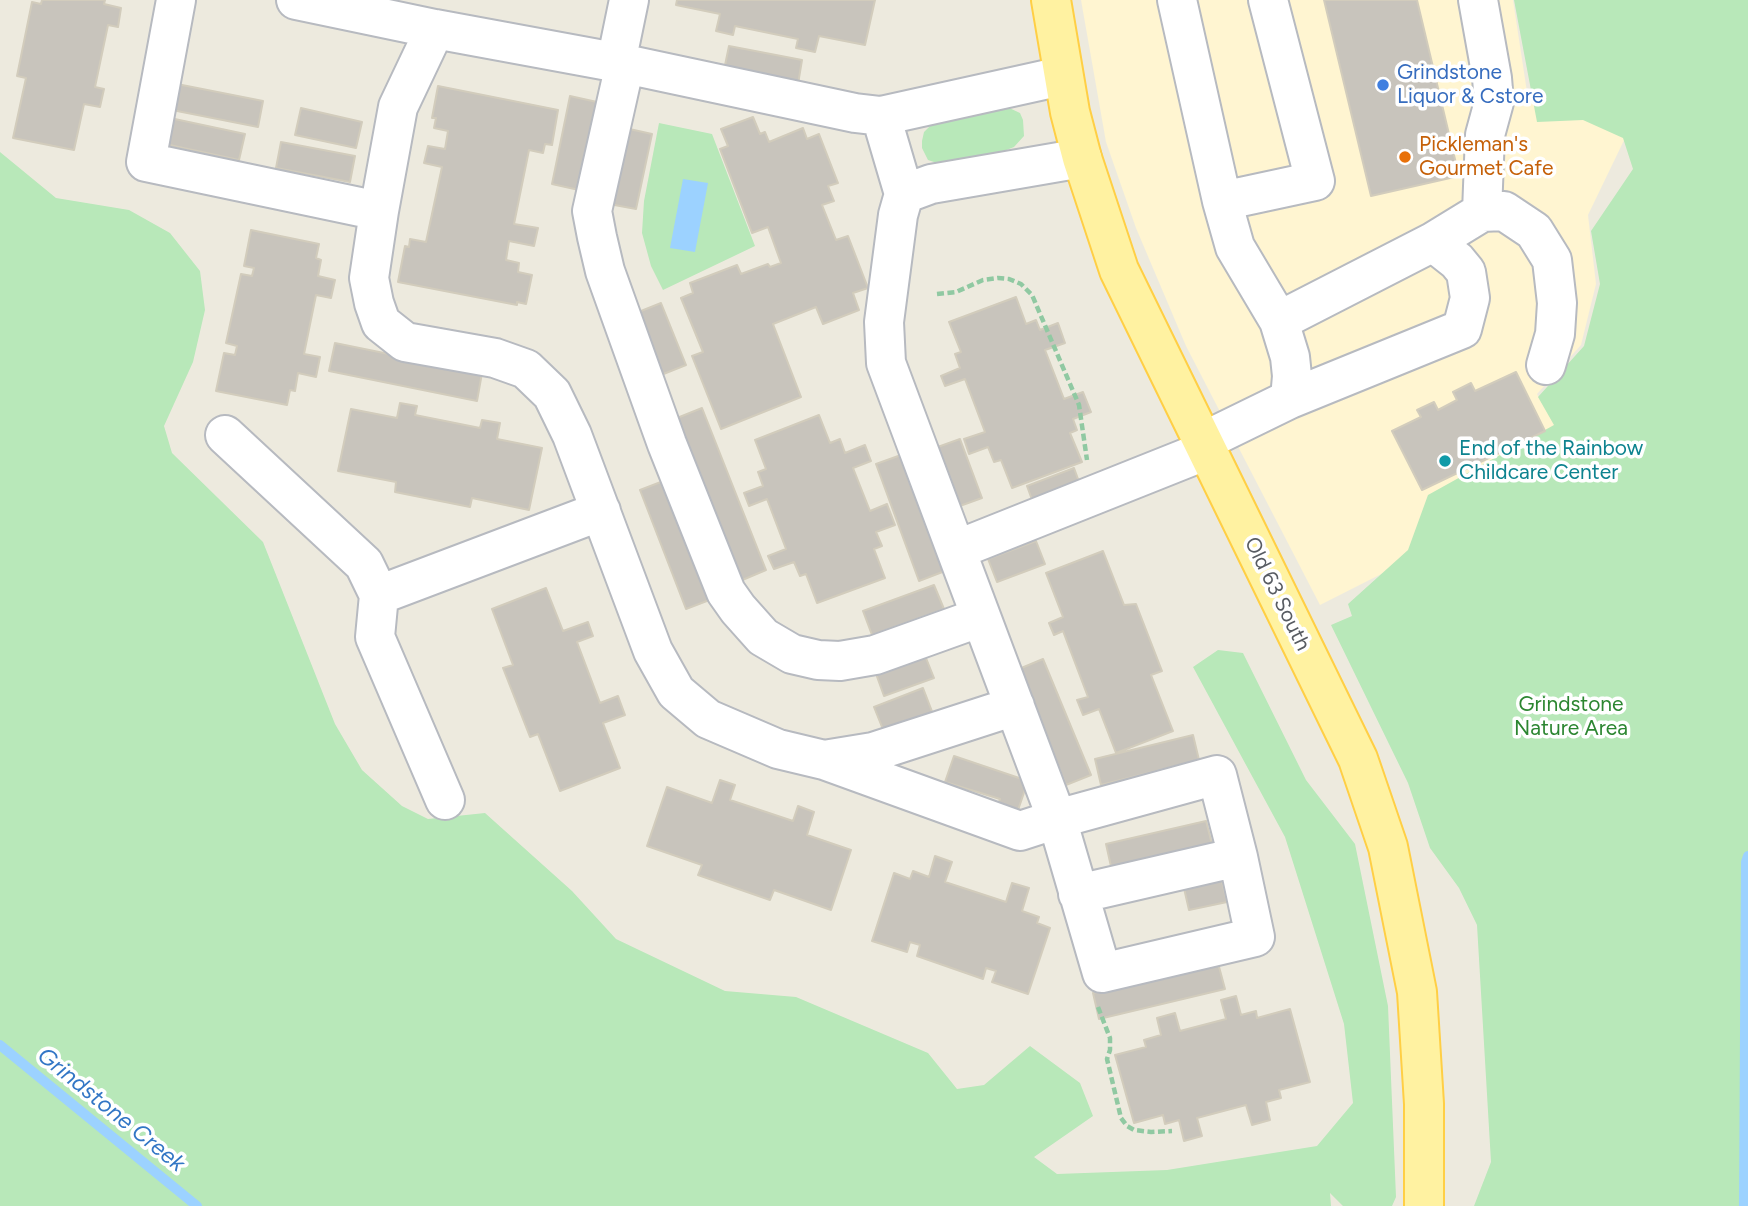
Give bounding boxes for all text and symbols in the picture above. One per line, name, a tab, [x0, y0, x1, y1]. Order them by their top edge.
place label: Grindstone Liquor & Cstore	[1397, 60, 1543, 110]
marker: Grindstone Liquor & Cstore	[1375, 77, 1391, 93]
place label: Pickleman's Gourmet Cafe	[1419, 132, 1553, 182]
marker: Pickleman's Gourmet Cafe	[1397, 149, 1413, 165]
place label: End of the Rainbow Childcare Center	[1459, 436, 1643, 486]
marker: End of the Rainbow Childcare Center	[1437, 453, 1453, 469]
street label: Old 63 South	[1239, 533, 1315, 655]
park label: Grindstone Nature Area	[1514, 692, 1628, 742]
water label: Grindstone Creek	[32, 1042, 190, 1178]

